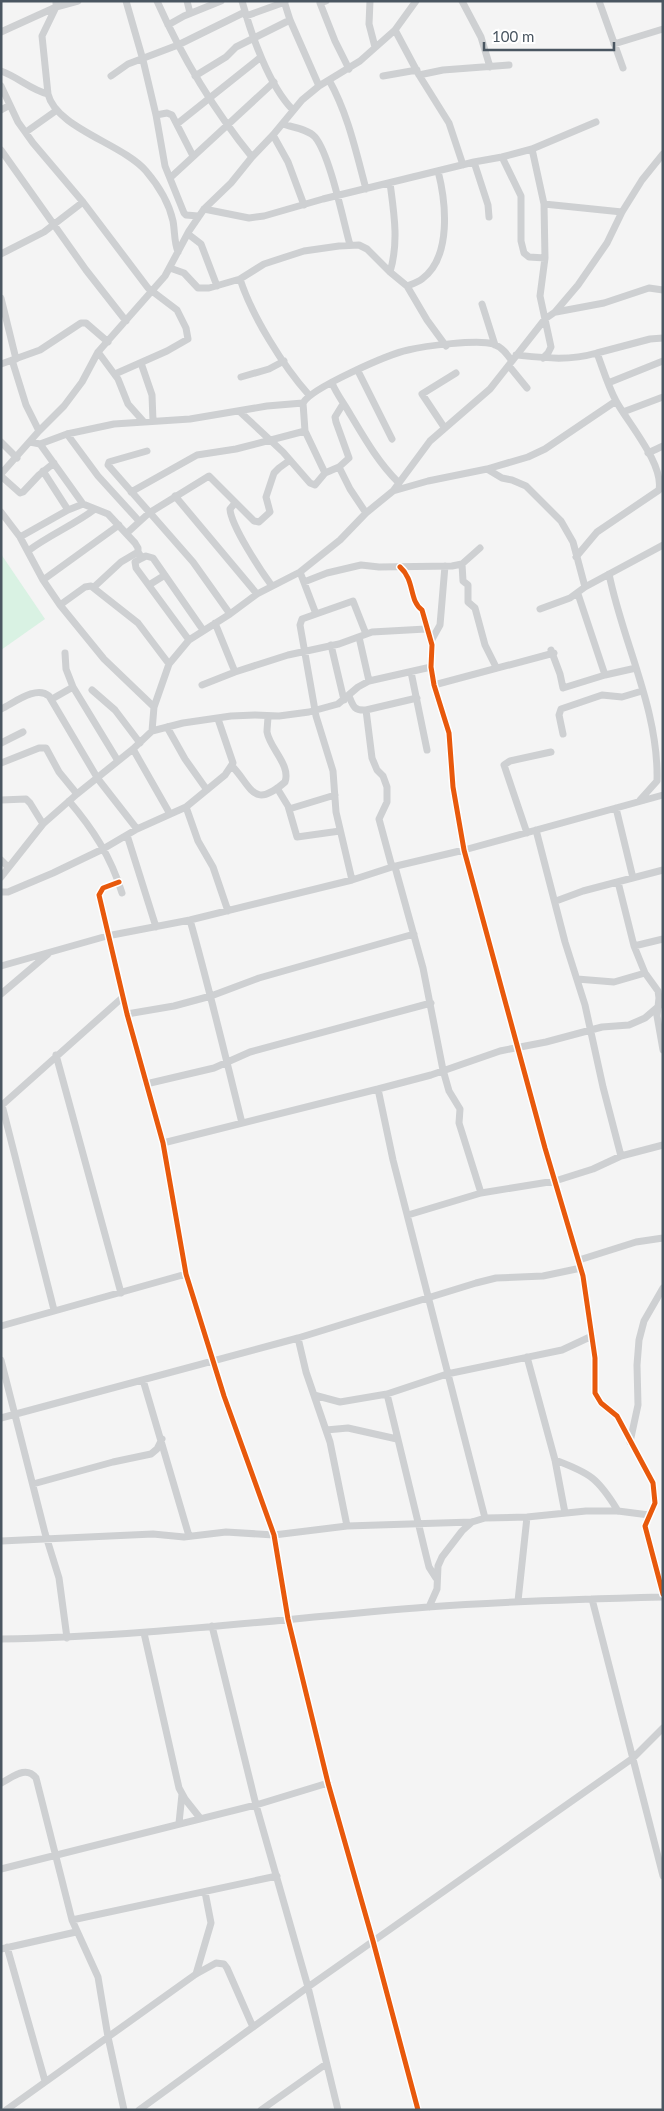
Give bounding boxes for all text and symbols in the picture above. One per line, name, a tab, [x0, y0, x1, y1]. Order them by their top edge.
scale bar	[484, 20, 614, 52]
text: 100 m	[492, 27, 534, 45]

